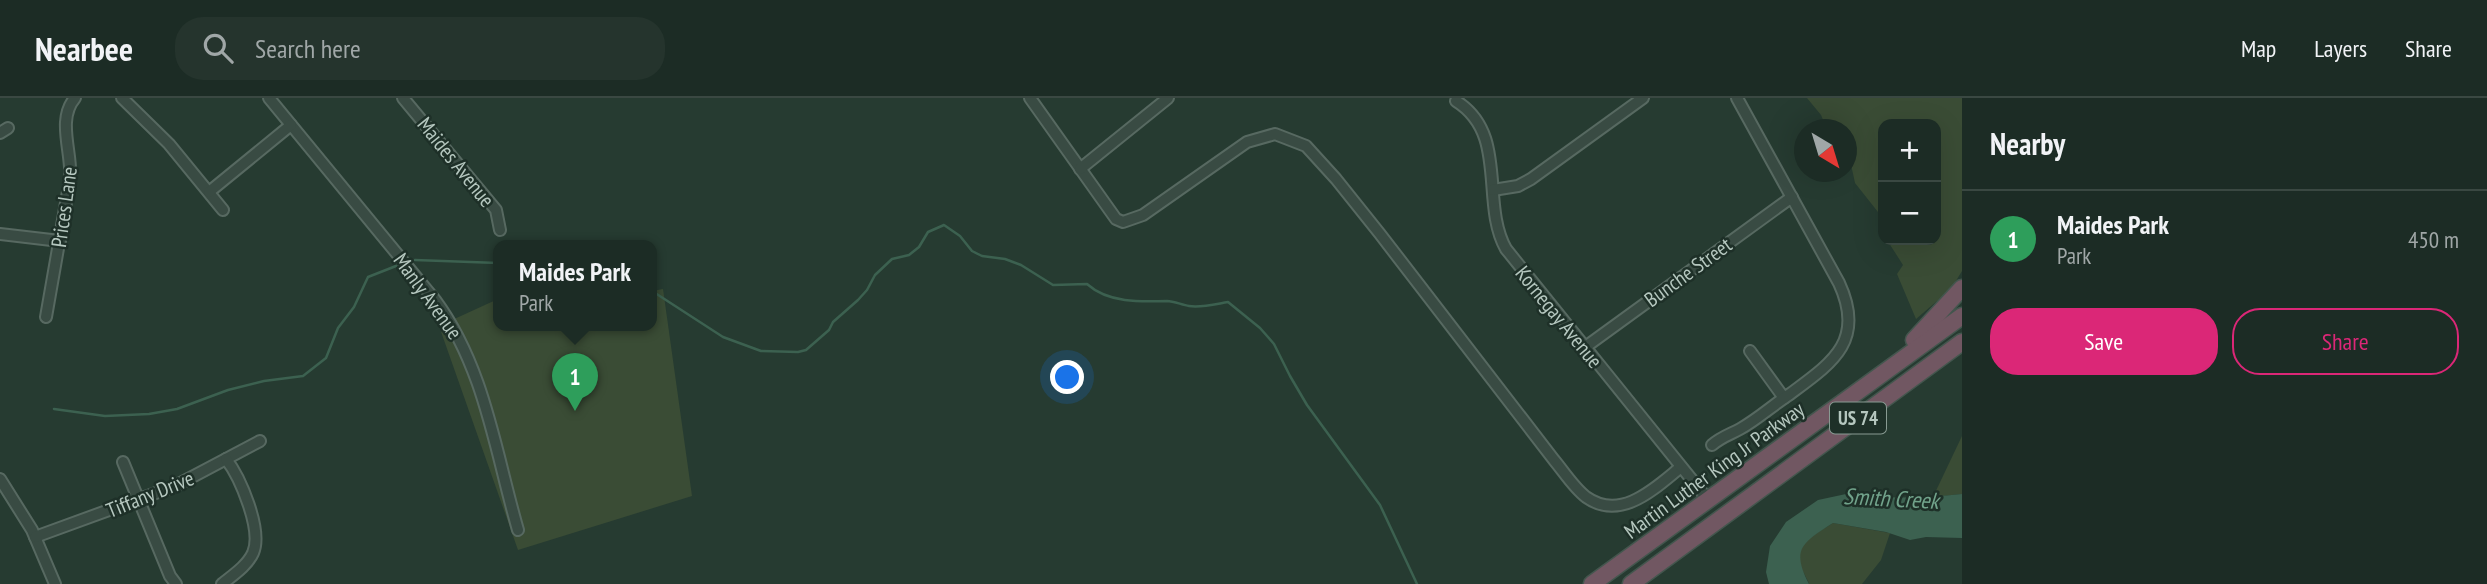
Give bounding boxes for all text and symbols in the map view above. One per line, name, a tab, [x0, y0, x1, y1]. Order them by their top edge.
search box	[175, 17, 665, 80]
text: Nearbee	[35, 27, 133, 70]
icon: search	[199, 29, 237, 67]
text: Search here	[255, 32, 361, 65]
text: Map	[2241, 33, 2276, 64]
text: Layers	[2314, 33, 2367, 64]
text: Share	[2405, 33, 2452, 64]
street label: Maides Avenue	[411, 111, 501, 213]
north arrow	[1794, 119, 1857, 182]
map controls	[1878, 119, 1941, 245]
button: +	[1878, 119, 1941, 182]
text: Nearby	[1990, 124, 2065, 163]
street label: Prices Lane	[45, 165, 83, 249]
button: −	[1878, 182, 1941, 245]
text: Maides Park	[2057, 208, 2169, 241]
text: 1	[2008, 225, 2019, 254]
text: 450 m	[2408, 225, 2459, 254]
street label: Bunche Street	[1639, 231, 1737, 313]
popup	[493, 240, 657, 331]
text: Park	[2057, 241, 2091, 270]
street label: Manly Avenue	[388, 248, 468, 344]
text: Maides Park	[519, 255, 631, 288]
street label: Kornegay Avenue	[1510, 260, 1608, 374]
text: Park	[519, 288, 553, 317]
button: Save	[1990, 308, 2218, 375]
button: Share	[2232, 308, 2459, 375]
pin: 1	[552, 353, 598, 411]
your location	[1050, 360, 1084, 394]
street label: Martin Luther King Jr Parkway	[1619, 395, 1810, 544]
road number: US 74	[1830, 402, 1886, 434]
street label: Tiffany Drive	[102, 464, 198, 524]
water label: Smith Creek	[1843, 481, 1942, 515]

